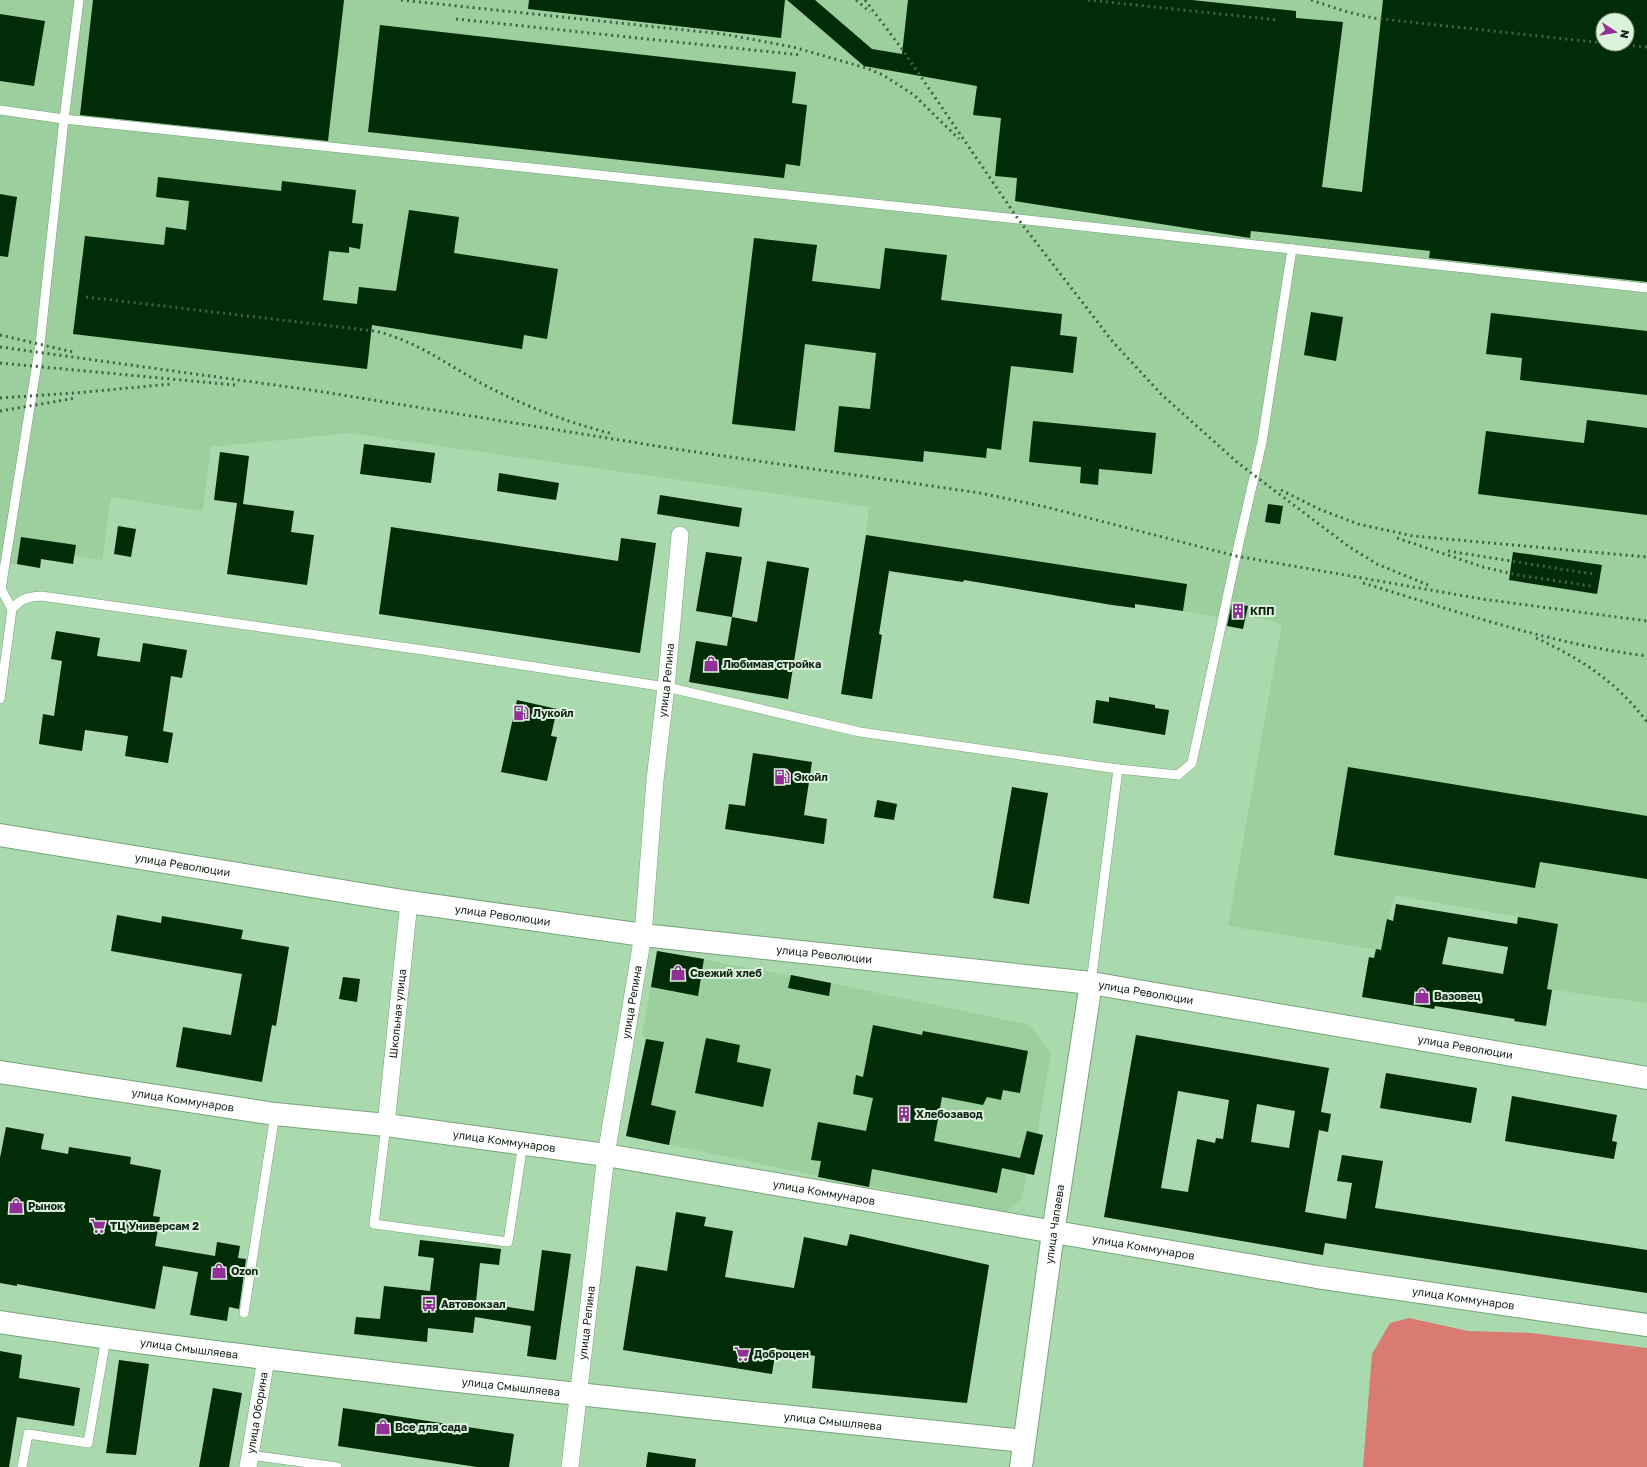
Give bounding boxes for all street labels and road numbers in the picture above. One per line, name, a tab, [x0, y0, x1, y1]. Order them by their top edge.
street label: улица Репина	[655, 642, 676, 718]
street label: улица Революции	[134, 850, 231, 879]
street label: улица Революции	[454, 902, 551, 928]
street label: улица Революции	[776, 942, 873, 966]
street label: улица Репина	[619, 964, 644, 1040]
street label: Школьная улица	[386, 968, 408, 1059]
street label: улица Революции	[1097, 977, 1195, 1006]
street label: улица Революции	[1417, 1032, 1514, 1061]
street label: улица Коммунаров	[131, 1085, 235, 1114]
street label: улица Коммунаров	[452, 1127, 556, 1154]
street label: улица Коммунаров	[772, 1177, 876, 1207]
street label: улица Чапаева	[1042, 1184, 1066, 1265]
street label: улица Коммунаров	[1091, 1232, 1196, 1262]
street label: улица Коммунаров	[1411, 1284, 1516, 1312]
street label: улица Репина	[575, 1285, 597, 1361]
street label: улица Смышляева	[139, 1335, 239, 1361]
street label: улица Оборина	[243, 1371, 270, 1455]
street label: улица Смышляева	[461, 1374, 561, 1398]
street label: улица Смышляева	[783, 1409, 883, 1432]

